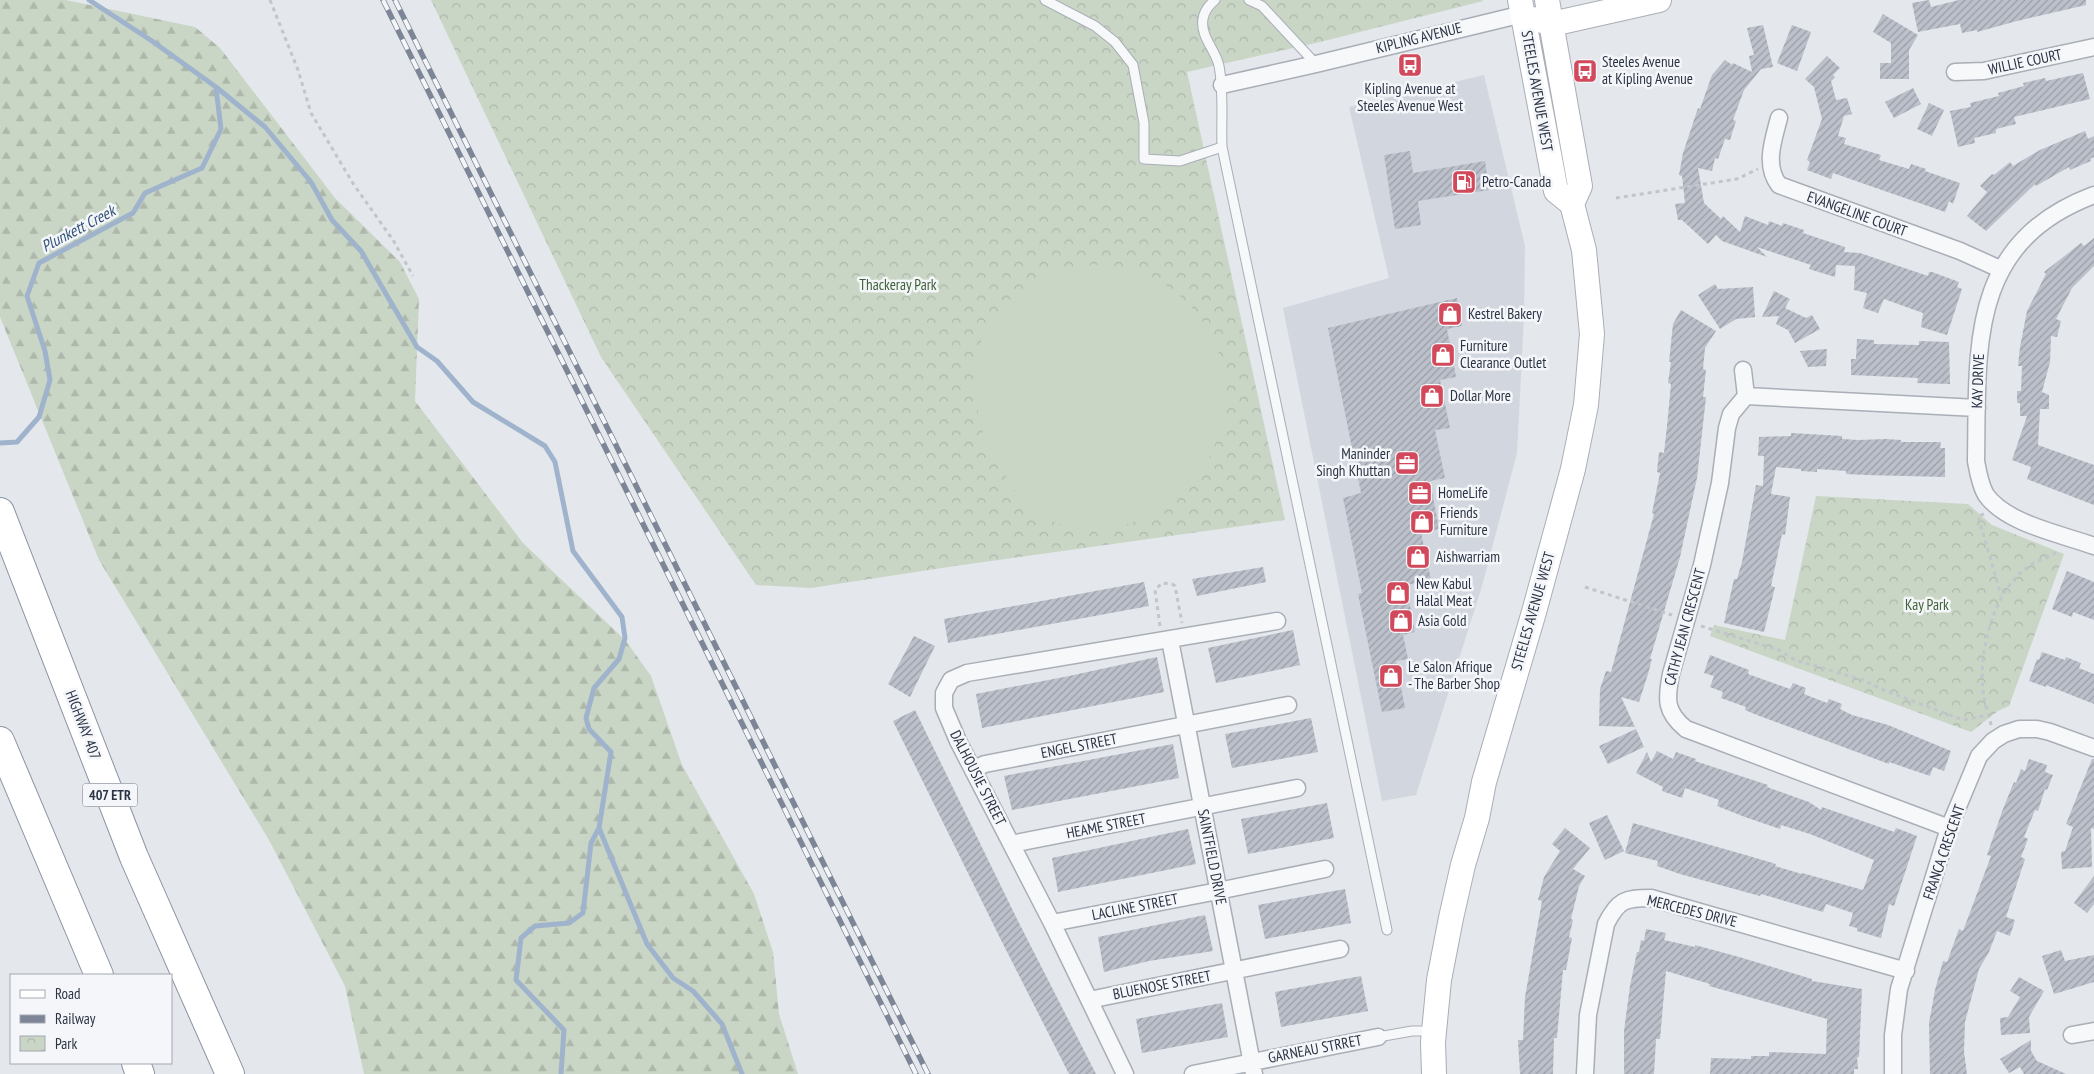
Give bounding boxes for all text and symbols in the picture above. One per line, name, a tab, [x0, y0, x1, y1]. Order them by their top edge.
street label: KIPLING AVENUE	[1374, 18, 1464, 57]
street label: STEELES AVENUE WEST	[1517, 29, 1558, 153]
street label: WILLIE COURT	[1986, 44, 2064, 79]
bus stop icon: Kipling Avenue at Steeles Avenue West	[1397, 52, 1423, 78]
place label: Steeles Avenue at Kipling Avenue	[1602, 52, 1693, 88]
bus stop icon: Steeles Avenue at Kipling Avenue	[1572, 58, 1598, 84]
place label: Kipling Avenue at Steeles Avenue West	[1357, 79, 1463, 115]
fuel station icon: Petro-Canada	[1451, 169, 1477, 195]
place label: Petro-Canada	[1482, 172, 1551, 191]
street label: EVANGELINE COURT	[1805, 187, 1910, 241]
water label: Plunkett Creek	[38, 199, 120, 256]
park label: Thackeray Park	[859, 275, 937, 294]
shop icon: Kestrel Bakery	[1437, 301, 1463, 327]
place label: Kestrel Bakery	[1468, 304, 1542, 323]
place label: Furniture Clearance Outlet	[1460, 336, 1546, 372]
shop icon: Furniture Clearance Outlet	[1430, 342, 1456, 368]
street label: KAY DRIVE	[1967, 353, 1988, 409]
shop icon: Dollar More	[1419, 383, 1445, 409]
place label: Dollar More	[1450, 386, 1511, 405]
place label: Maninder Singh Khuttan	[1316, 444, 1391, 480]
office icon: Maninder Singh Khuttan	[1394, 450, 1420, 476]
office icon: HomeLife	[1407, 480, 1433, 506]
place label: HomeLife	[1438, 483, 1488, 502]
place label: Friends Furniture	[1440, 503, 1488, 539]
shop icon: Friends Furniture	[1409, 509, 1435, 535]
shop icon: Aishwarriam	[1405, 544, 1431, 570]
place label: Aishwarriam	[1436, 547, 1500, 566]
street label: STEELES AVENUE WEST	[1506, 549, 1559, 672]
street label: CATHY JEAN CRESCENT	[1660, 566, 1709, 688]
place label: New Kabul Halal Meat	[1416, 574, 1472, 610]
shop icon: New Kabul Halal Meat	[1385, 580, 1411, 606]
park label: Kay Park	[1905, 595, 1949, 614]
shop icon: Asia Gold	[1388, 608, 1414, 634]
place label: Asia Gold	[1418, 611, 1466, 630]
place label: Le Salon Afrique - The Barber Shop	[1408, 657, 1500, 693]
shop icon: Le Salon Afrique - The Barber Shop	[1378, 663, 1404, 689]
street label: HIGHWAY 407	[62, 687, 105, 762]
street label: DALHOUSIE STREET	[946, 727, 1011, 829]
street label: ENGEL STREET	[1039, 729, 1119, 762]
road number: 407 ETR	[82, 784, 138, 806]
street label: FRANCA CRESCENT	[1918, 801, 1969, 902]
street label: SAINTFIELD DRIVE	[1194, 807, 1231, 906]
street label: HEAME STREET	[1065, 808, 1148, 843]
street label: LACLINE STREET	[1090, 889, 1180, 924]
street label: MERCEDES DRIVE	[1645, 890, 1739, 931]
street label: BLUENOSE STREET	[1111, 966, 1213, 1003]
legend	[10, 974, 172, 1064]
text: Road	[55, 984, 81, 1003]
text: Railway	[55, 1009, 96, 1028]
street label: GARNEAU STRRET	[1266, 1030, 1364, 1067]
text: Park	[55, 1034, 77, 1053]

